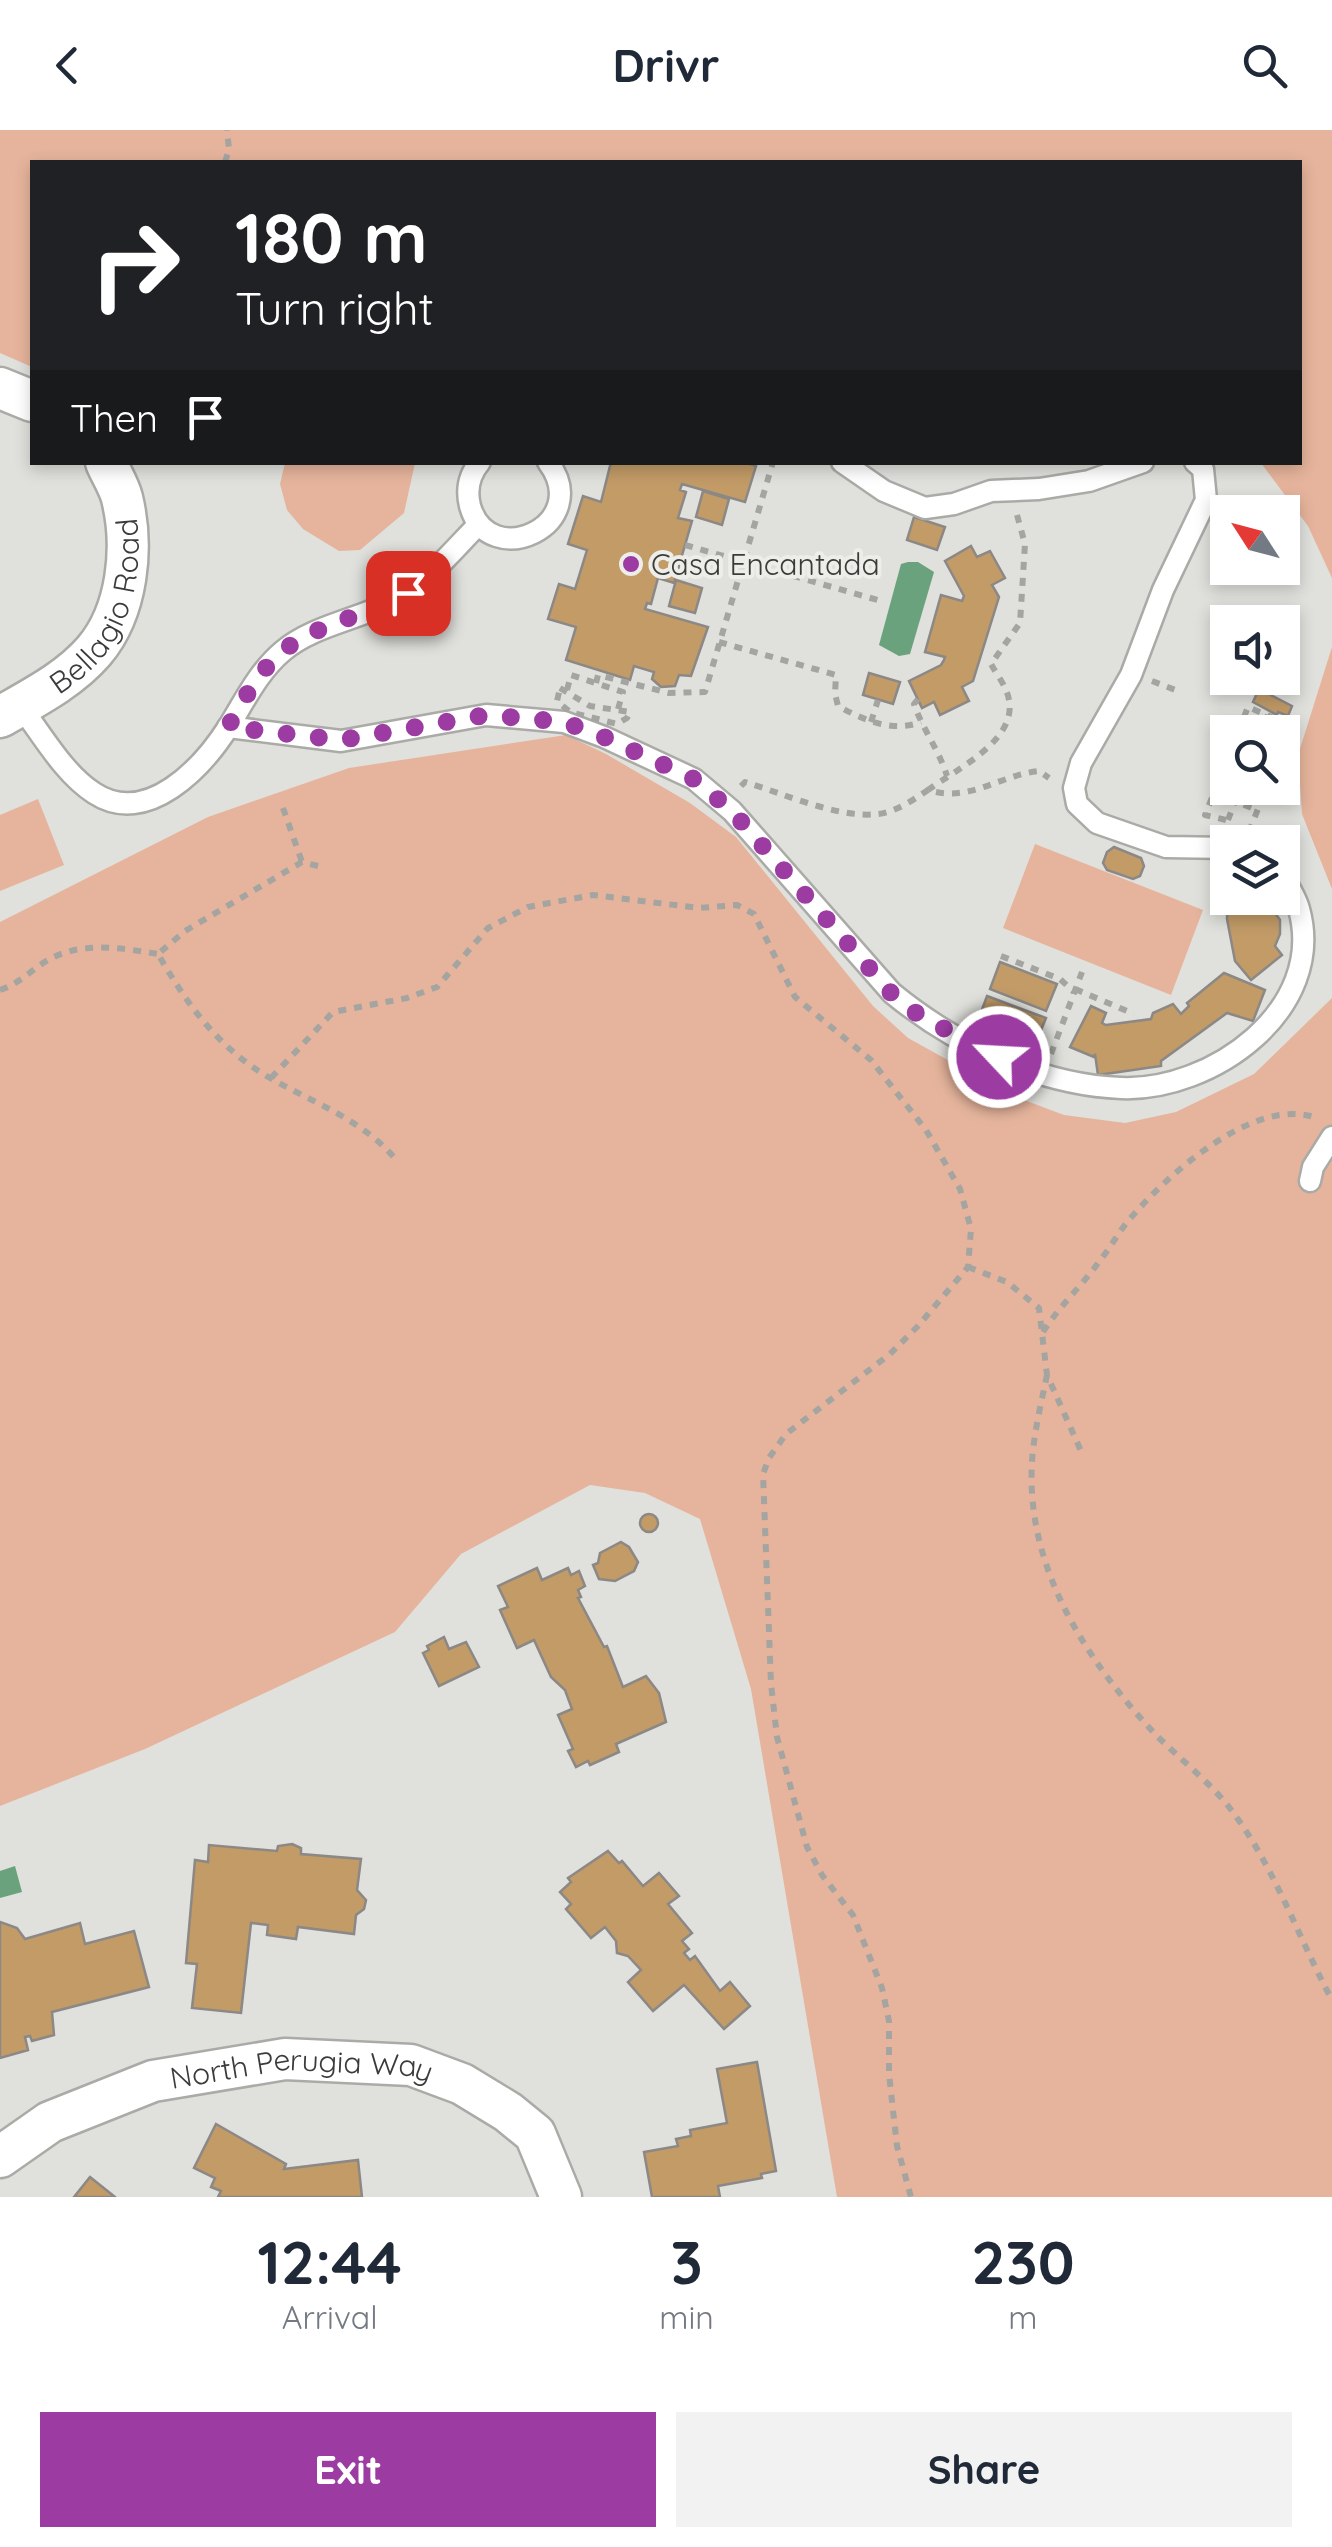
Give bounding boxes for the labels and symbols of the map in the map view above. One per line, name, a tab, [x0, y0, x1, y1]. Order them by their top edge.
north arrow	[1210, 495, 1300, 585]
street label: Bellagio Road	[42, 517, 147, 702]
place label: Casa Encantada	[651, 545, 880, 583]
pin	[366, 551, 451, 636]
marker: Casa Encantada	[620, 553, 642, 575]
position arrow	[947, 1005, 1051, 1109]
street label: North Perugia Way	[167, 2039, 439, 2097]

